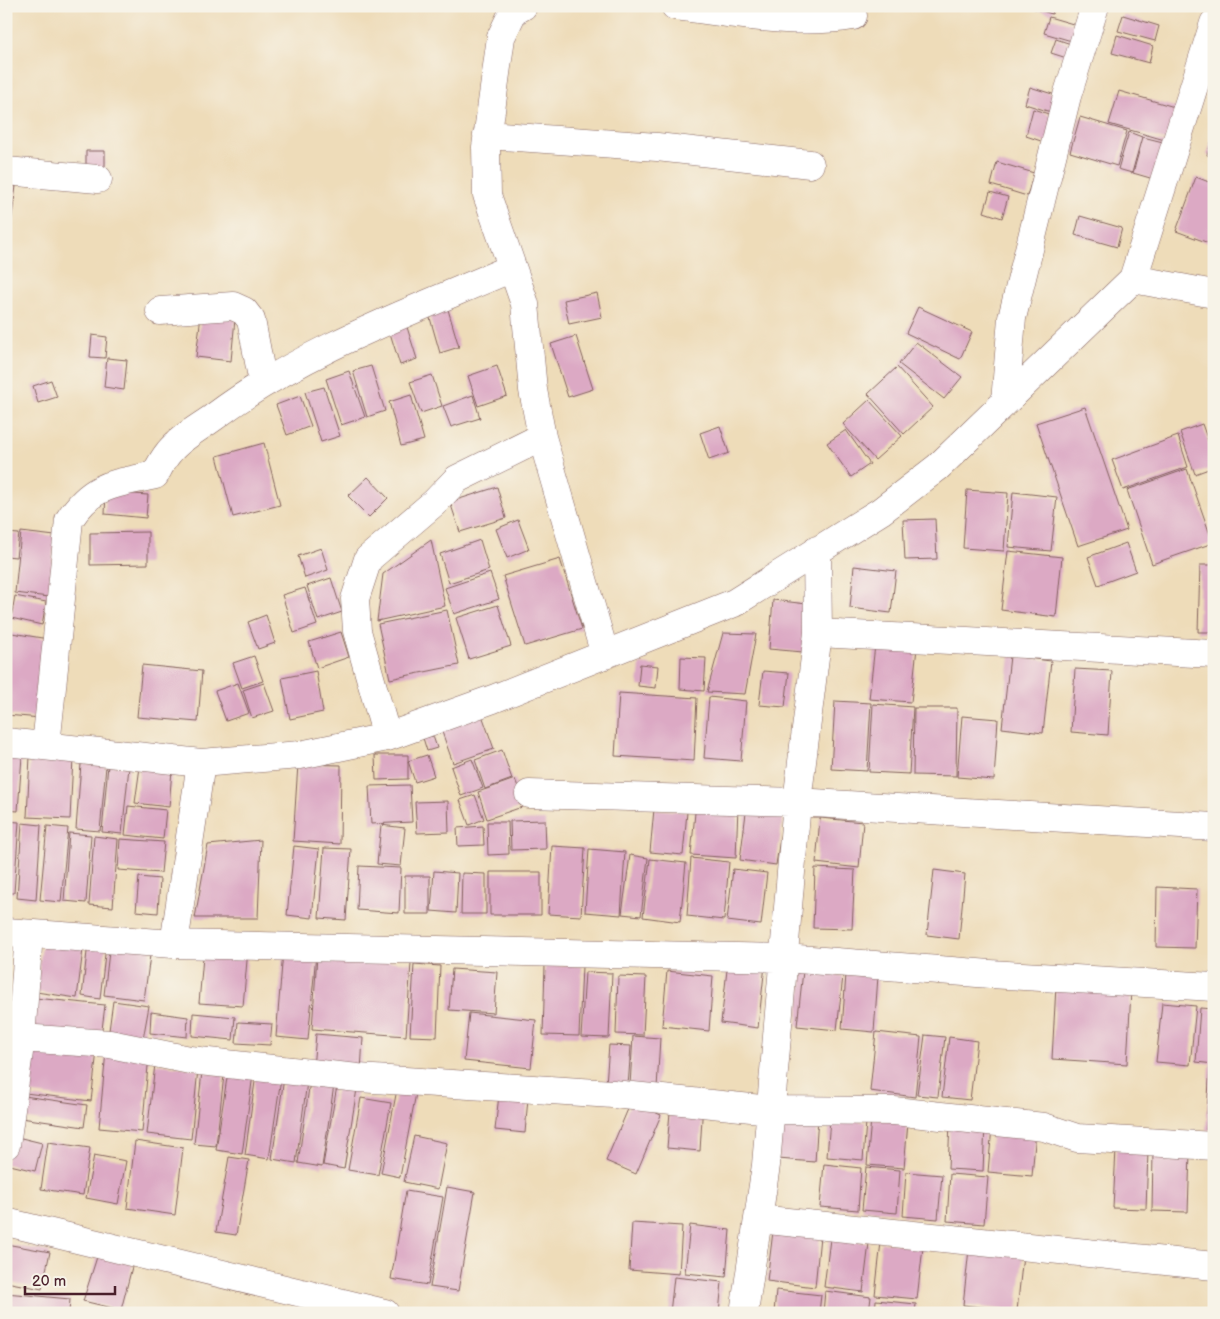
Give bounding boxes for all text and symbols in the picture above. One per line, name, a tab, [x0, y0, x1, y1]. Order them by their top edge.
scale bar	[25, 1264, 115, 1296]
text: 20 m	[32, 1272, 66, 1291]

